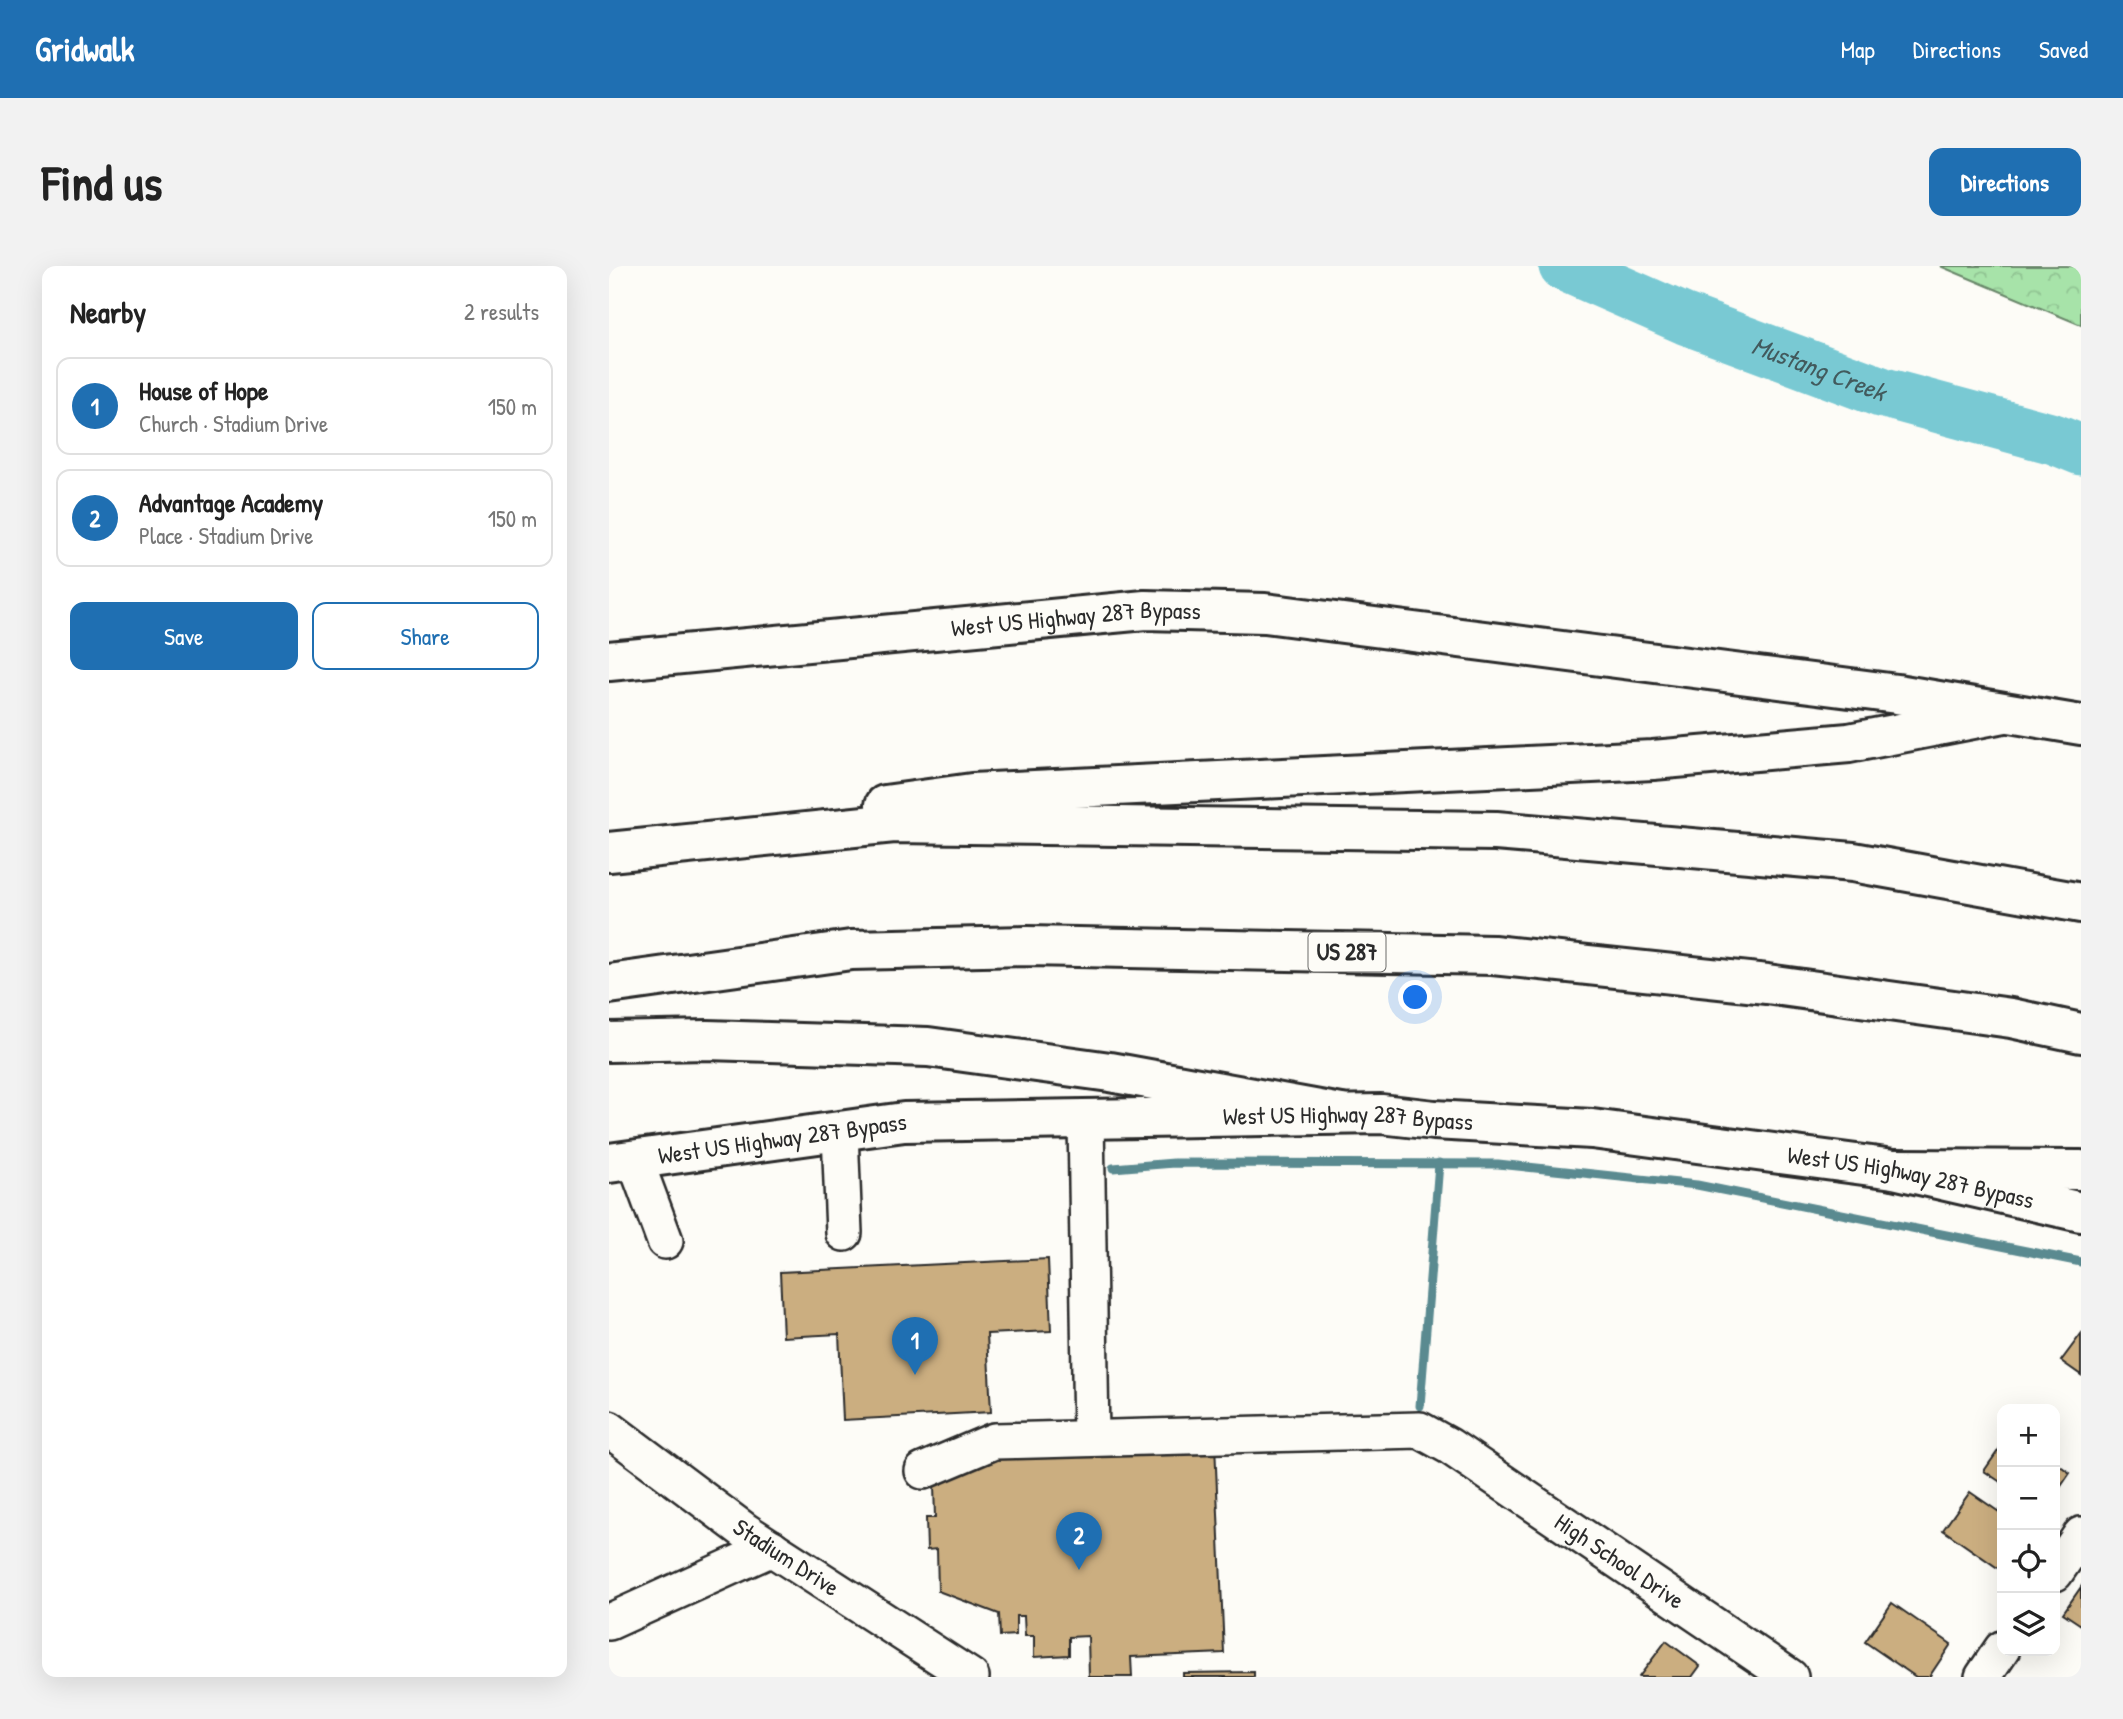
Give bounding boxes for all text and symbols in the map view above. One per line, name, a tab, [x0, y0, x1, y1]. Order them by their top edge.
text: Gridwalk	[35, 27, 135, 71]
text: Map	[1841, 33, 1875, 65]
text: Directions	[1913, 33, 2001, 65]
text: Saved	[2039, 33, 2088, 65]
button: Directions	[1929, 148, 2081, 216]
text: Find us	[42, 149, 162, 215]
text: Nearby	[70, 292, 146, 332]
text: 2 results	[464, 296, 539, 327]
water label: Mustang Creek	[1747, 328, 1893, 410]
text: House of Hope	[139, 373, 268, 408]
text: 1	[91, 391, 99, 422]
text: 150 m	[488, 391, 537, 422]
text: Church · Stadium Drive	[139, 408, 328, 439]
text: Advantage Academy	[139, 485, 323, 520]
text: 2	[90, 503, 100, 534]
text: 150 m	[488, 503, 537, 534]
text: Place · Stadium Drive	[139, 520, 313, 551]
street label: West US Highway 287 Bypass	[950, 593, 1201, 643]
button: Save	[70, 602, 298, 670]
button: Share	[312, 602, 539, 670]
road number: US 287	[1309, 932, 1385, 972]
your location	[1398, 980, 1432, 1014]
street label: West US Highway 287 Bypass	[1223, 1097, 1474, 1137]
street label: West US Highway 287 Bypass	[656, 1105, 908, 1171]
street label: West US Highway 287 Bypass	[1786, 1138, 2037, 1216]
pin: 1	[892, 1317, 938, 1375]
map controls	[1997, 1404, 2060, 1656]
button: +	[1997, 1404, 2060, 1467]
button: −	[1997, 1467, 2060, 1530]
street label: High School Drive	[1549, 1505, 1691, 1616]
street label: Stadium Drive	[727, 1511, 846, 1603]
pin: 2	[1056, 1512, 1102, 1570]
button: locate	[1997, 1530, 2060, 1593]
button: layers	[1997, 1593, 2060, 1656]

